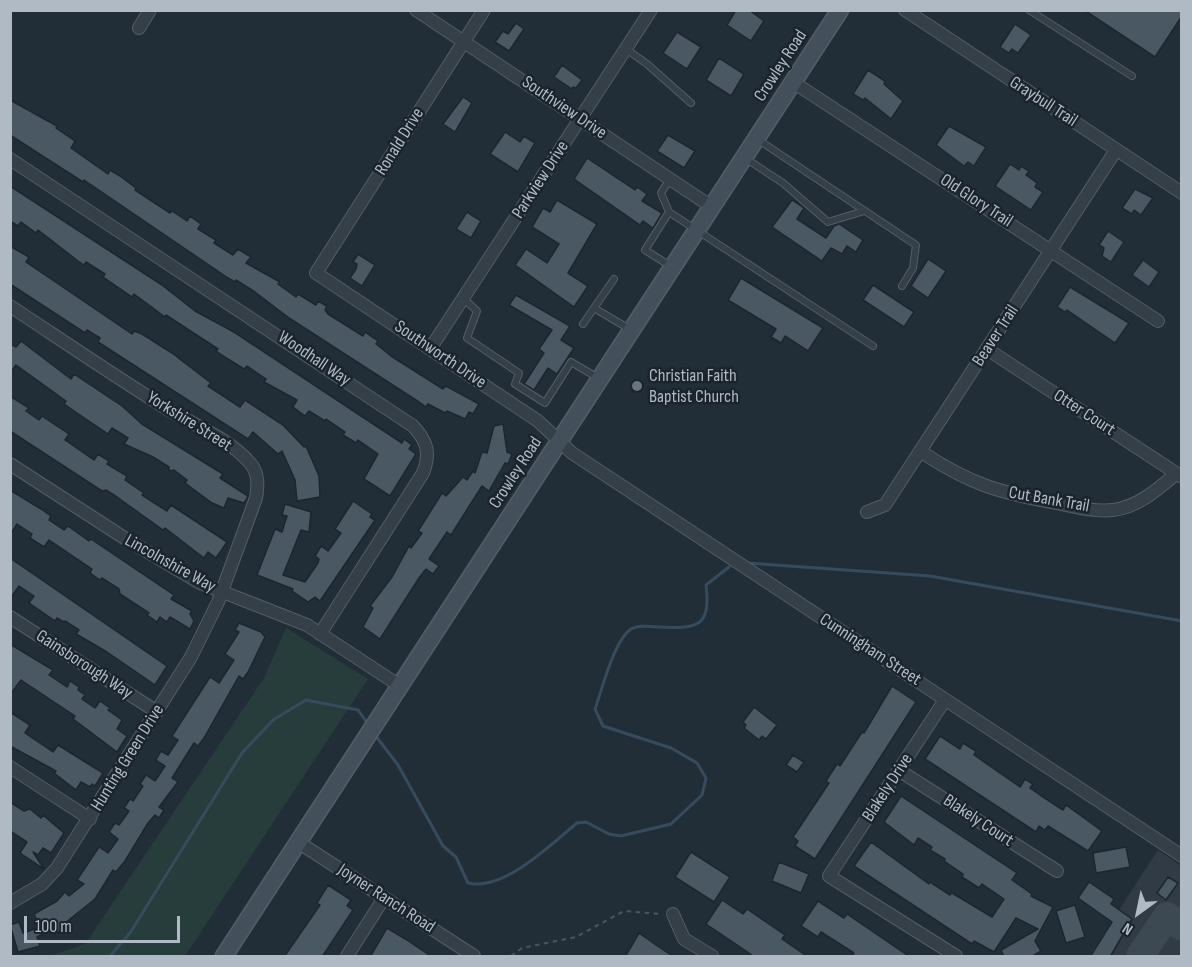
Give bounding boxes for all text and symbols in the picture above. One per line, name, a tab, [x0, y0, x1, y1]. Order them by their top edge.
street label: Crowley Road	[750, 26, 812, 106]
street label: Southview Drive	[517, 72, 611, 144]
street label: Graybull Trail	[1005, 72, 1081, 132]
street label: Ronald Drive	[371, 104, 429, 180]
street label: Parkview Drive	[508, 137, 574, 223]
street label: Old Glory Trail	[936, 170, 1016, 232]
street label: Beaver Trail	[968, 301, 1024, 371]
street label: Southworth Drive	[390, 316, 490, 394]
street label: Woodhall Way	[274, 327, 354, 391]
place label: Christian Faith Baptist Church	[649, 365, 739, 407]
marker: Christian Faith Baptist Church	[630, 379, 644, 393]
street label: Otter Court	[1049, 385, 1119, 441]
street label: Yorkshire Street	[142, 387, 236, 457]
street label: Crowley Road	[485, 433, 547, 513]
street label: Cut Bank Trail	[1007, 482, 1091, 518]
street label: Lincolnshire Way	[121, 530, 219, 598]
street label: Cunningham Street	[815, 609, 925, 691]
street label: Gainsborough Way	[32, 626, 136, 704]
street label: Hunting Green Drive	[87, 701, 169, 815]
street label: Blakely Drive	[858, 750, 918, 826]
street label: Blakely Court	[939, 790, 1017, 852]
street label: Joyner Ranch Road	[333, 860, 439, 938]
north arrow	[1108, 883, 1168, 943]
scale bar	[27, 904, 183, 942]
text: 100 m	[35, 916, 72, 937]
text: N	[1119, 918, 1137, 939]

